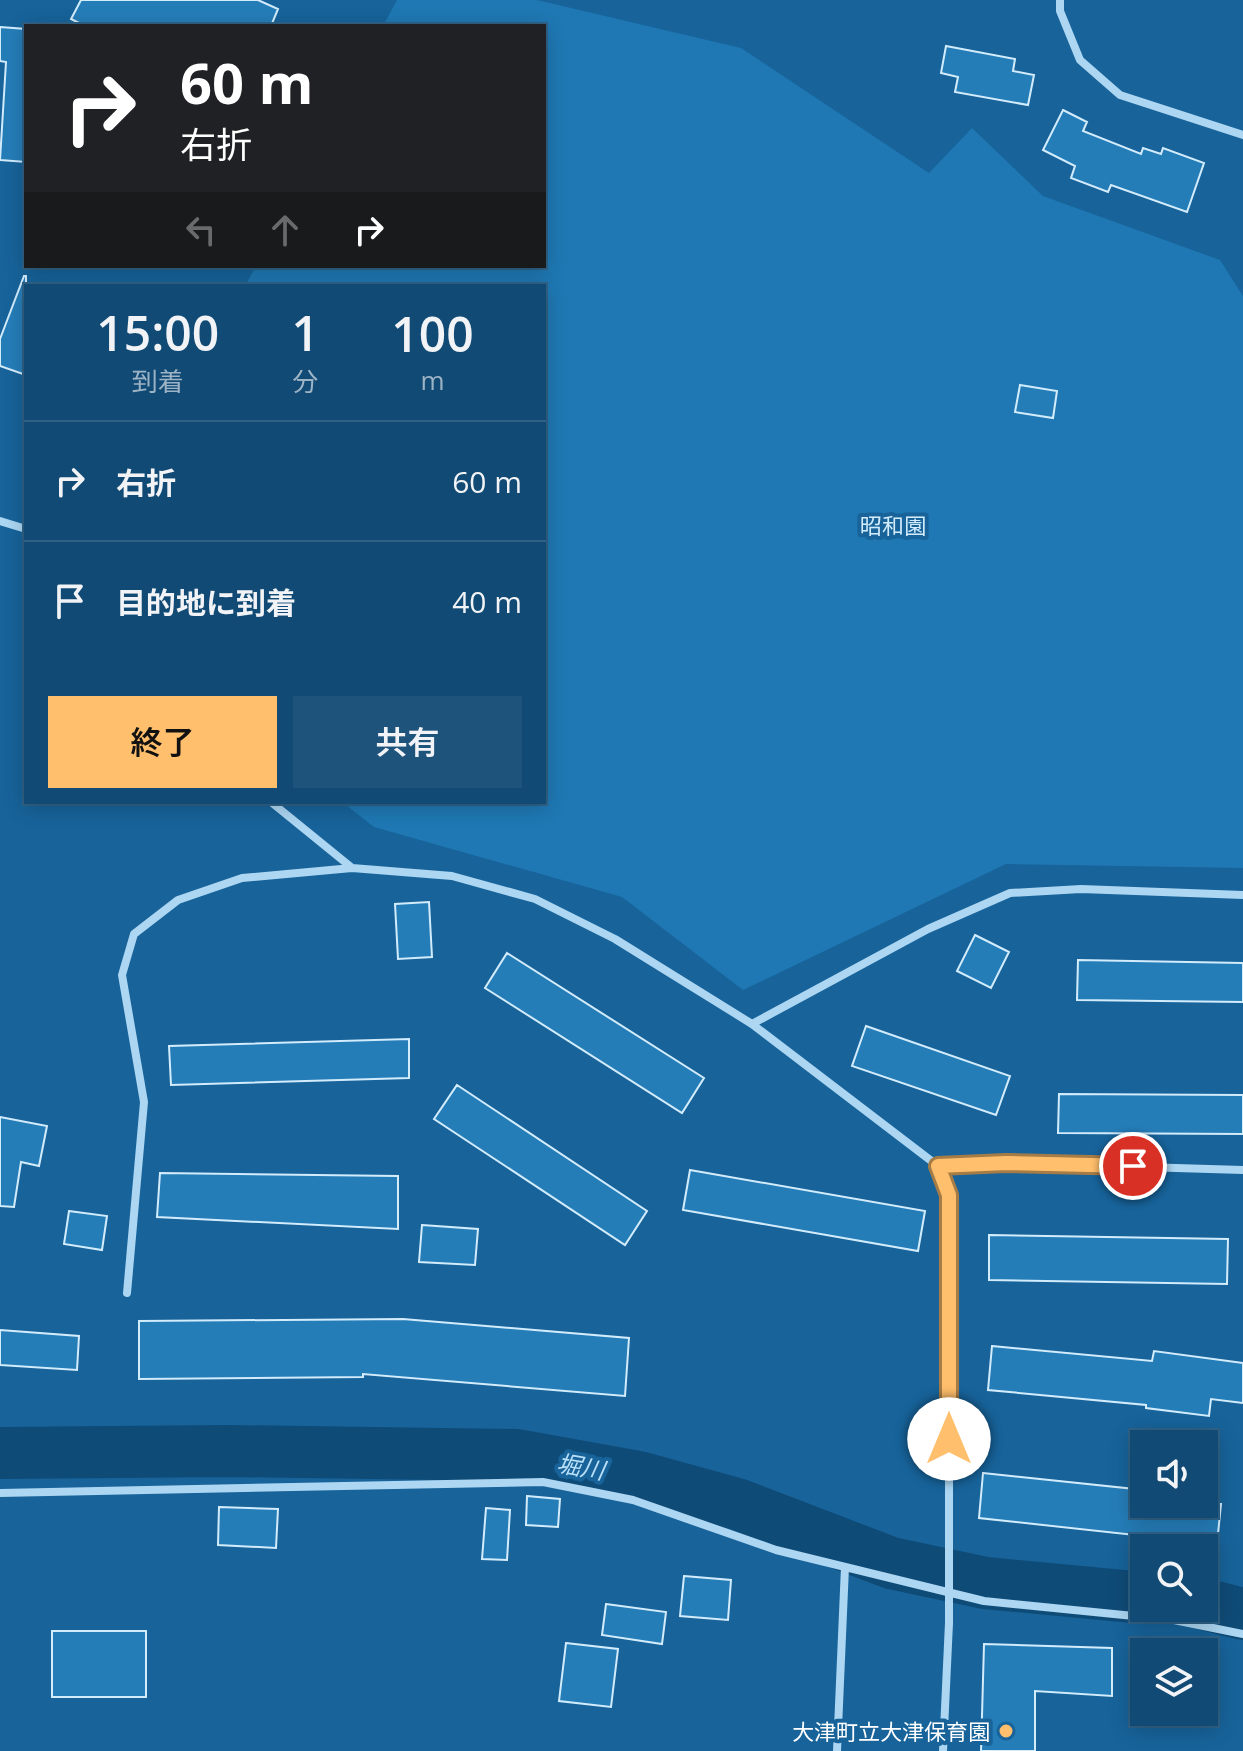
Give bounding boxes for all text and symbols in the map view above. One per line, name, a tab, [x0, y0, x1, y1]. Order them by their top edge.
text: 60 m	[180, 44, 314, 120]
icon: right	[48, 56, 152, 160]
text: 右折	[180, 120, 252, 169]
icon: left	[179, 208, 223, 252]
icon: ahead	[263, 208, 307, 252]
icon: right	[347, 208, 391, 252]
text: 15:00	[96, 300, 219, 365]
text: 1	[292, 300, 319, 365]
text: 100	[391, 301, 474, 366]
text: m	[420, 362, 445, 398]
text: 到着	[132, 363, 184, 399]
text: 分	[292, 363, 318, 399]
icon: right	[48, 459, 92, 503]
text: 60 m	[452, 461, 522, 502]
text: 右折	[116, 462, 176, 503]
park label: 昭和園	[860, 510, 926, 540]
icon: arrive	[48, 579, 92, 623]
text: 40 m	[452, 581, 522, 622]
text: 目的地に到着	[116, 582, 296, 623]
button: 終了	[48, 696, 277, 788]
button: 共有	[293, 696, 522, 788]
pin	[1099, 1132, 1167, 1200]
icon: arrive	[1111, 1144, 1155, 1188]
position arrow	[907, 1397, 991, 1481]
map controls	[1130, 1430, 1218, 1726]
button: sound	[1130, 1430, 1218, 1518]
water label: 堀川	[554, 1446, 610, 1487]
button: search	[1130, 1534, 1218, 1622]
button: layers	[1130, 1638, 1218, 1726]
place label: 大津町立大津保育園	[792, 1716, 990, 1746]
marker: 大津町立大津保育園	[997, 1722, 1015, 1740]

